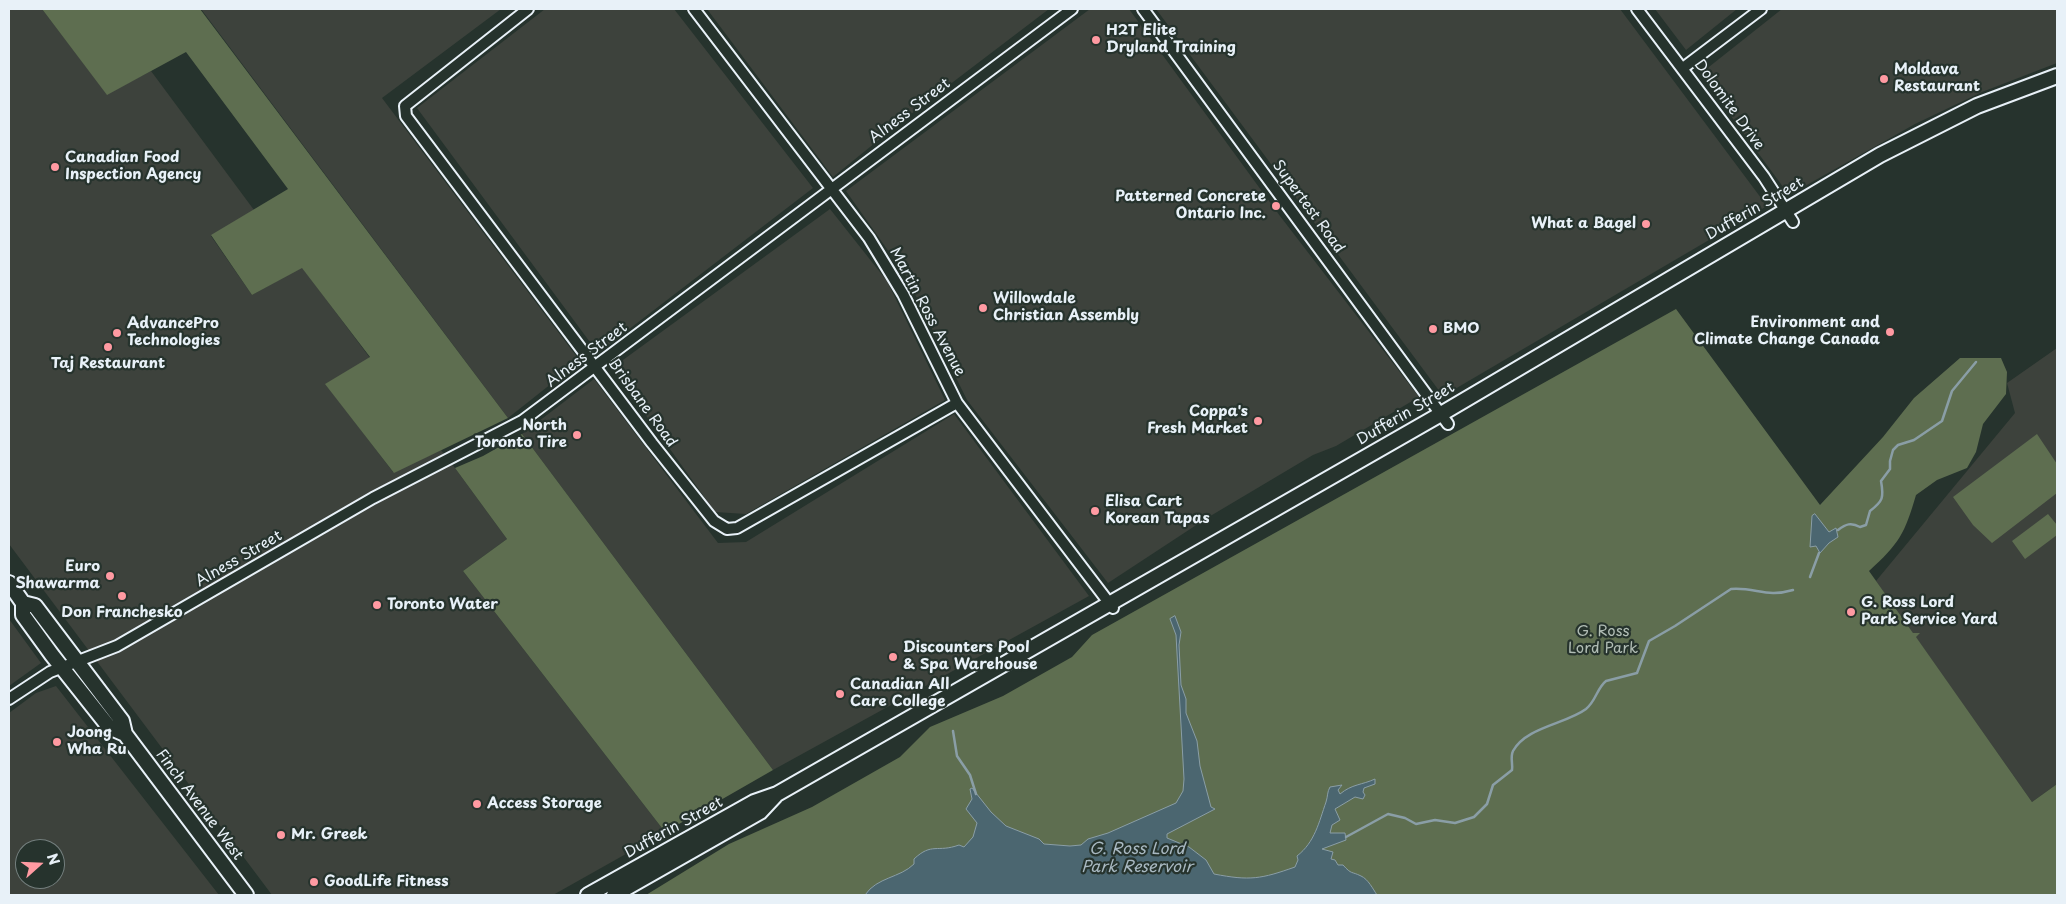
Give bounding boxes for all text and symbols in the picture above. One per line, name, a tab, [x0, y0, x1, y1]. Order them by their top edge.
place label: H2T Elite Dryland Training	[1106, 22, 1236, 57]
marker: H2T Elite Dryland Training	[1090, 34, 1102, 46]
street label: Dolomite Drive	[1690, 56, 1768, 154]
place label: Moldava Restaurant	[1894, 61, 1980, 96]
marker: Moldava Restaurant	[1878, 73, 1890, 85]
street label: Alness Street	[866, 75, 954, 147]
place label: Canadian Food Inspection Agency	[65, 149, 201, 184]
street label: Supertest Road	[1268, 157, 1348, 257]
marker: Canadian Food Inspection Agency	[49, 161, 61, 173]
street label: Dufferin Street	[1703, 174, 1807, 244]
place label: Patterned Concrete Ontario Inc.	[1115, 188, 1266, 223]
marker: Patterned Concrete Ontario Inc.	[1270, 200, 1282, 212]
place label: What a Bagel	[1531, 215, 1636, 233]
marker: What a Bagel	[1640, 218, 1652, 230]
street label: Martin Ross Avenue	[885, 244, 969, 380]
place label: Willowdale Christian Assembly	[993, 290, 1139, 325]
marker: Willowdale Christian Assembly	[977, 302, 989, 314]
place label: Environment and Climate Change Canada	[1694, 314, 1880, 349]
place label: AdvancePro Technologies	[127, 315, 220, 350]
street label: Alness Street	[543, 319, 631, 391]
place label: BMO	[1443, 320, 1480, 338]
marker: BMO	[1427, 323, 1439, 335]
marker: Environment and Climate Change Canada	[1884, 326, 1896, 338]
marker: AdvancePro Technologies	[111, 327, 123, 339]
marker: Taj Restaurant	[102, 341, 114, 353]
place label: Taj Restaurant	[51, 355, 165, 373]
street label: Brisbane Road	[604, 355, 680, 451]
street label: Dufferin Street	[1354, 379, 1458, 449]
place label: Coppa's Fresh Market	[1147, 403, 1248, 438]
marker: Coppa's Fresh Market	[1252, 415, 1264, 427]
place label: North Toronto Tire	[475, 417, 567, 452]
marker: North Toronto Tire	[571, 429, 583, 441]
place label: Elisa Cart Korean Tapas	[1105, 493, 1210, 528]
marker: Elisa Cart Korean Tapas	[1089, 505, 1101, 517]
street label: Alness Street	[193, 527, 285, 591]
place label: Euro Shawarma	[15, 558, 100, 593]
marker: Euro Shawarma	[104, 570, 116, 582]
marker: Don Franchesko	[116, 590, 128, 602]
place label: G. Ross Lord Park Service Yard	[1861, 594, 1997, 629]
place label: Toronto Water	[387, 596, 498, 614]
marker: Toronto Water	[371, 599, 383, 611]
place label: Don Franchesko	[61, 604, 183, 622]
marker: G. Ross Lord Park Service Yard	[1845, 606, 1857, 618]
park label: G. Ross Lord Park	[1568, 623, 1638, 658]
place label: Discounters Pool & Spa Warehouse	[903, 639, 1037, 674]
marker: Discounters Pool & Spa Warehouse	[887, 651, 899, 663]
place label: Canadian All Care College	[850, 676, 949, 711]
marker: Canadian All Care College	[834, 688, 846, 700]
place label: Joong Wha Ru	[67, 724, 127, 759]
marker: Joong Wha Ru	[51, 736, 63, 748]
street label: Finch Avenue West	[151, 746, 247, 864]
street label: Dufferin Street	[622, 794, 726, 862]
place label: Access Storage	[487, 795, 602, 813]
marker: Access Storage	[471, 798, 483, 810]
place label: Mr. Greek	[291, 826, 368, 844]
marker: Mr. Greek	[275, 829, 287, 841]
north arrow	[15, 839, 65, 889]
water label: G. Ross Lord Park Reservoir	[1081, 840, 1193, 878]
text: N	[42, 850, 65, 868]
place label: GoodLife Fitness	[324, 873, 449, 891]
marker: GoodLife Fitness	[308, 876, 320, 888]

